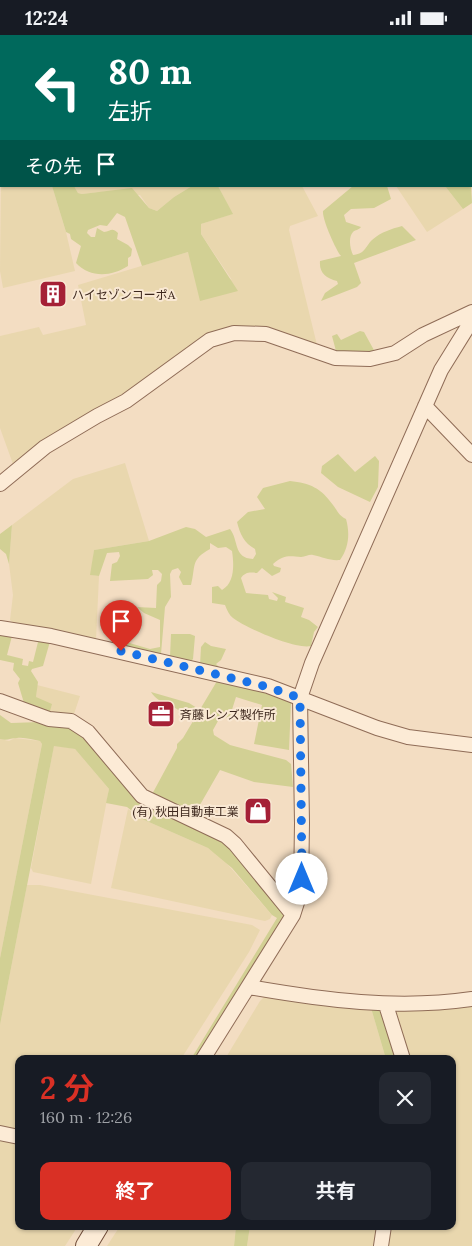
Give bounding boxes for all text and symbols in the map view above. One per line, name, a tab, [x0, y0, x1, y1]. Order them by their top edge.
text: 12:24	[25, 6, 68, 30]
text: 80 m	[108, 49, 192, 94]
icon: left	[25, 55, 90, 120]
text: 左折	[108, 97, 152, 125]
icon: arrive	[92, 150, 120, 178]
text: その先	[25, 154, 82, 178]
building icon: ハイセゾンコーポA	[38, 279, 68, 309]
place label: ハイセゾンコーポA	[72, 287, 176, 302]
pin	[100, 600, 142, 651]
icon: arrive	[107, 607, 135, 635]
office icon: 斉藤レンズ製作所	[146, 699, 176, 729]
place label: 斉藤レンズ製作所	[180, 707, 276, 722]
shop icon: (有) 秋田自動車工業	[243, 796, 273, 826]
place label: (有) 秋田自動車工業	[133, 804, 239, 820]
position arrow	[275, 852, 327, 904]
text: 2 分	[40, 1069, 94, 1107]
button: close	[379, 1072, 431, 1124]
text: 160 m · 12:26	[40, 1107, 132, 1127]
button: 終了	[40, 1162, 231, 1220]
button: 共有	[241, 1162, 431, 1220]

